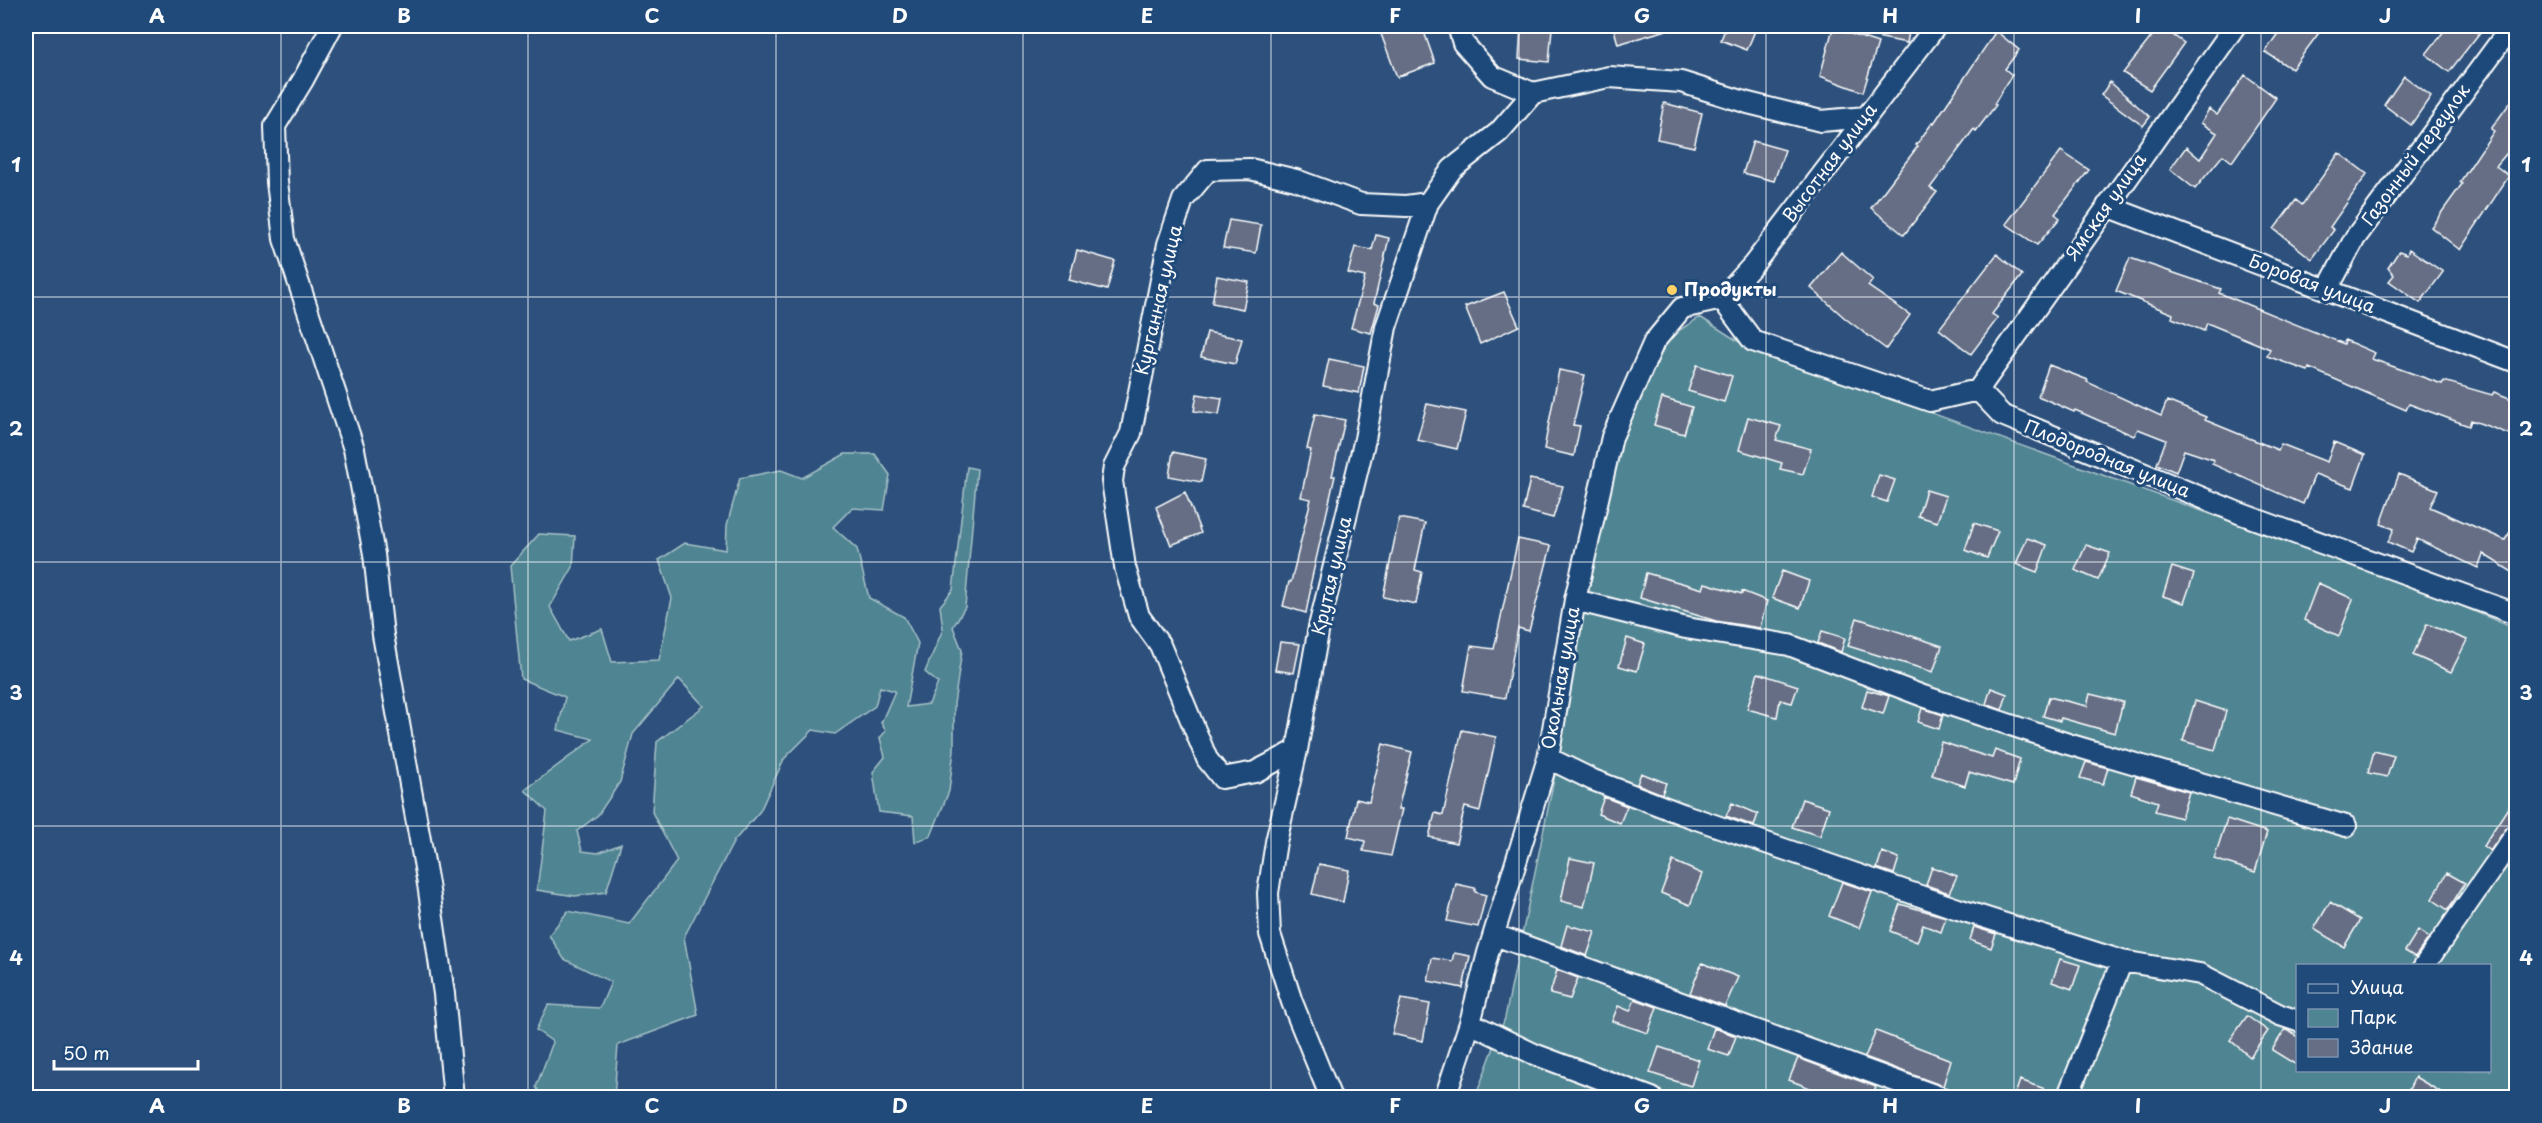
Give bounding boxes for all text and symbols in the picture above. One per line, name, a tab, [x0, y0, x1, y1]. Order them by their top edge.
text: A	[149, 0, 165, 30]
text: B	[397, 0, 411, 30]
text: C	[644, 0, 660, 30]
text: D	[892, 0, 908, 30]
text: E	[1141, 0, 1153, 30]
text: F	[1389, 0, 1401, 30]
text: G	[1634, 0, 1650, 30]
text: H	[1882, 0, 1898, 30]
text: I	[2135, 0, 2141, 30]
text: J	[2379, 0, 2391, 30]
street label: Газонный переулок	[2354, 77, 2476, 231]
street label: Высотная улица	[1775, 96, 1883, 227]
street label: Ямская улица	[2058, 146, 2152, 265]
text: 1	[11, 149, 21, 179]
text: 1	[2521, 149, 2531, 179]
street label: Курганная улица	[1127, 221, 1188, 377]
street label: Боровая улица	[2245, 246, 2380, 319]
place label: Продукты	[1684, 275, 1777, 302]
marker: Продукты	[1665, 283, 1679, 297]
street label: Плодородная улица	[2021, 412, 2195, 504]
text: 2	[9, 413, 23, 443]
text: 2	[2519, 413, 2533, 443]
street label: Крутая улица	[1304, 513, 1358, 638]
street label: Окольная улица	[1534, 604, 1585, 751]
text: 3	[9, 677, 23, 707]
text: 3	[2519, 677, 2533, 707]
text: 4	[9, 942, 23, 972]
text: 4	[2519, 942, 2533, 972]
legend	[2296, 964, 2491, 1072]
text: Улица	[2350, 973, 2404, 1000]
text: Парк	[2350, 1003, 2397, 1030]
scale bar	[54, 1033, 198, 1071]
text: Здание	[2350, 1033, 2413, 1060]
text: 50 m	[63, 1039, 110, 1066]
text: A	[149, 1090, 165, 1120]
text: B	[397, 1090, 411, 1120]
text: C	[644, 1090, 660, 1120]
text: D	[892, 1090, 908, 1120]
text: E	[1141, 1090, 1153, 1120]
text: F	[1389, 1090, 1401, 1120]
text: G	[1634, 1090, 1650, 1120]
text: H	[1882, 1090, 1898, 1120]
text: I	[2135, 1090, 2141, 1120]
text: J	[2379, 1090, 2391, 1120]

